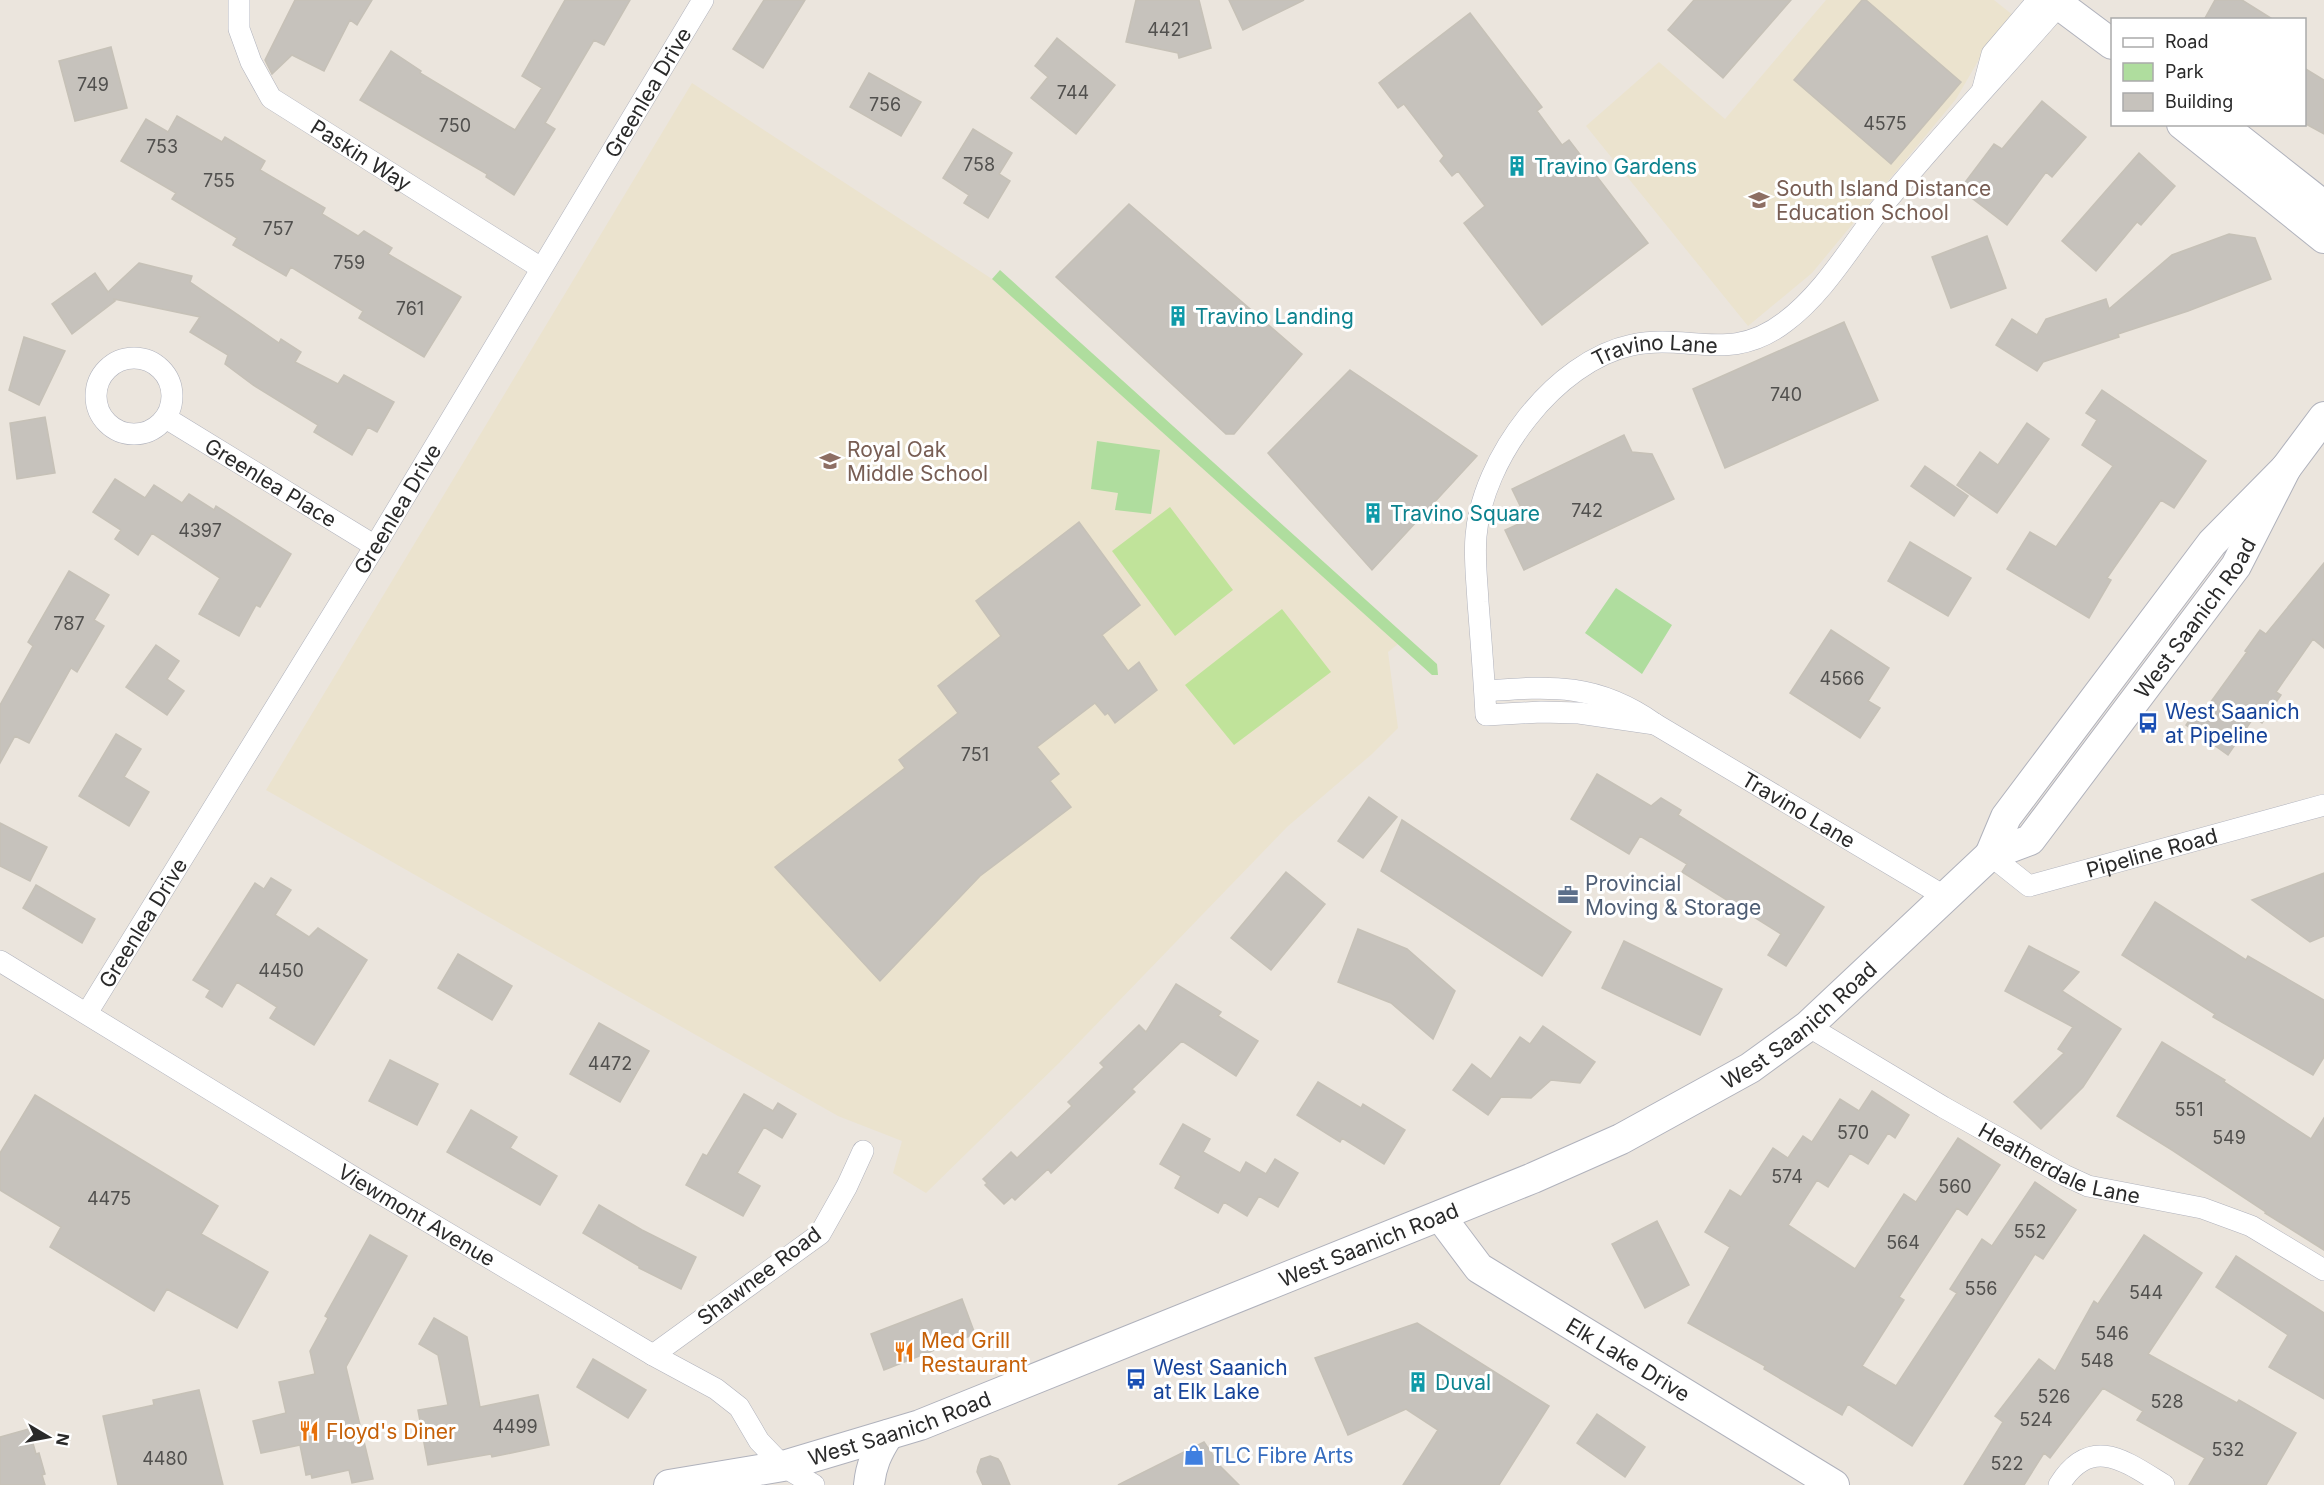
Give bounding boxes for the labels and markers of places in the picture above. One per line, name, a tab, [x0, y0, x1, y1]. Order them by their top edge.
building icon: Travino Gardens	[1505, 154, 1529, 178]
place label: Travino Gardens	[1534, 154, 1697, 179]
place label: South Island Distance Education School	[1776, 176, 1991, 225]
school or university icon: South Island Distance Education School	[1747, 188, 1771, 212]
building icon: Travino Landing	[1166, 304, 1190, 328]
place label: Travino Landing	[1195, 304, 1354, 329]
place label: Royal Oak Middle School	[847, 437, 988, 486]
school or university icon: Royal Oak Middle School	[818, 449, 842, 473]
building icon: Travino Square	[1361, 501, 1385, 525]
place label: Travino Square	[1390, 501, 1540, 526]
place label: West Saanich at Pipeline	[2165, 699, 2300, 748]
bus stop icon: West Saanich at Pipeline	[2136, 711, 2160, 735]
place label: Provincial Moving & Storage	[1585, 871, 1761, 920]
office icon: Provincial Moving & Storage	[1556, 883, 1580, 907]
place label: Med Grill Restaurant	[921, 1328, 1028, 1377]
restaurant icon: Med Grill Restaurant	[892, 1340, 916, 1364]
place label: West Saanich at Elk Lake	[1153, 1355, 1288, 1404]
bus stop icon: West Saanich at Elk Lake	[1124, 1367, 1148, 1391]
building icon: Duval	[1406, 1370, 1430, 1394]
place label: Duval	[1435, 1370, 1491, 1395]
restaurant icon: Floyd's Diner	[297, 1419, 321, 1443]
place label: Floyd's Diner	[326, 1419, 456, 1444]
shop icon: TLC Fibre Arts	[1182, 1443, 1206, 1467]
place label: TLC Fibre Arts	[1211, 1443, 1354, 1468]

